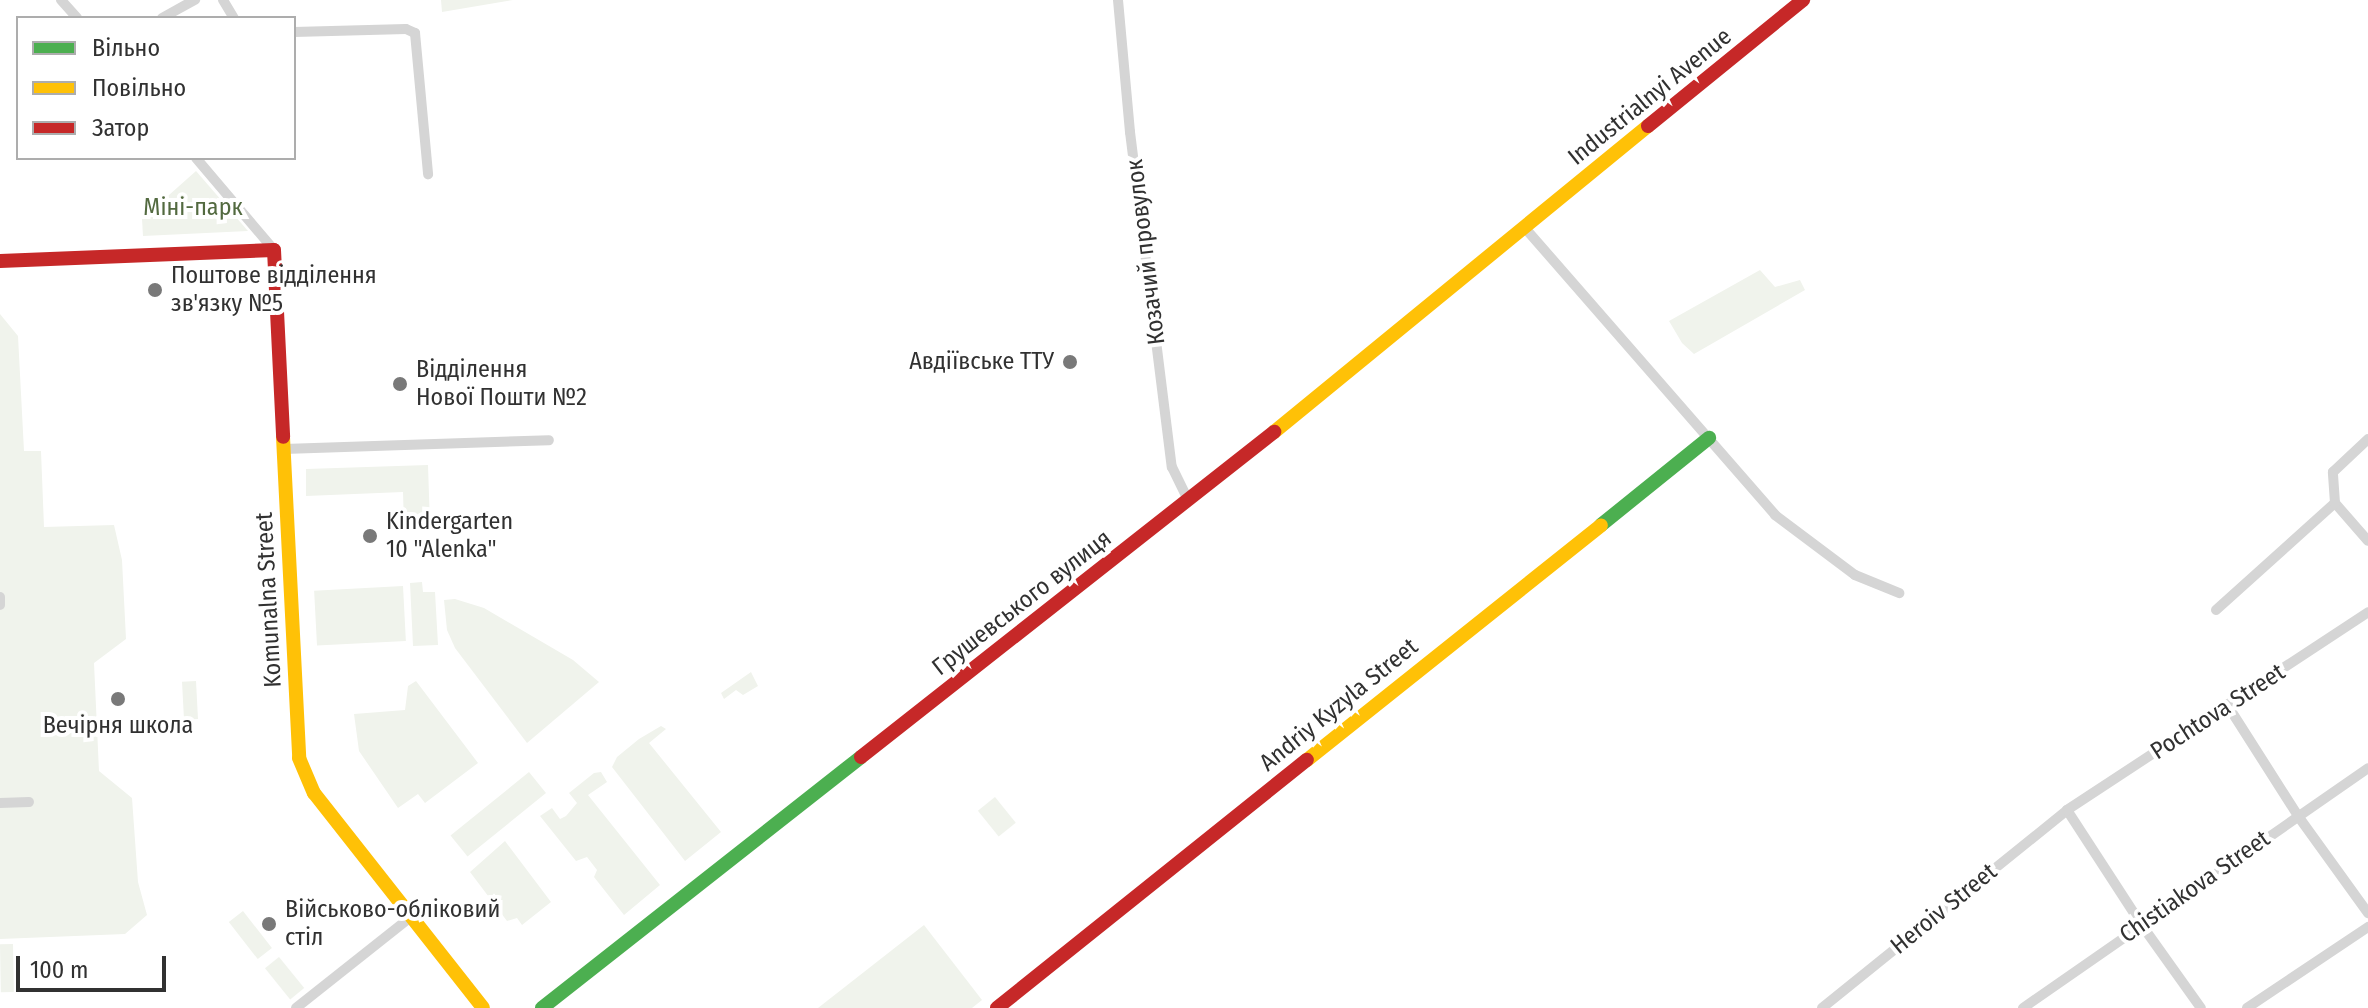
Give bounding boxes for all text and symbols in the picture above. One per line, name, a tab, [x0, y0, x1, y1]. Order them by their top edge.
legend	[16, 16, 296, 160]
street label: Industrialnyi Avenue	[1563, 22, 1737, 172]
text: Вільно	[92, 34, 160, 62]
text: Повільно	[92, 74, 186, 102]
text: Затор	[92, 114, 149, 142]
street label: Козачий провулок	[1120, 158, 1172, 346]
park label: Міні-парк	[143, 194, 243, 222]
place label: Поштове відділення зв'язку №5	[171, 262, 377, 318]
marker: Поштове відділення зв'язку №5	[146, 281, 164, 299]
place label: Авдіївське ТТУ	[909, 348, 1054, 376]
marker: Авдіївське ТТУ	[1061, 353, 1079, 371]
place label: Відділення Нової Пошти №2	[416, 356, 587, 412]
marker: Відділення Нової Пошти №2	[391, 375, 409, 393]
place label: Kindergarten 10 "Alenka"	[386, 508, 513, 564]
street label: Komunalna Street	[250, 512, 288, 688]
street label: Грушевського вулиця	[927, 524, 1117, 682]
marker: Kindergarten 10 "Alenka"	[361, 527, 379, 545]
street label: Andriy Kyzyla Street	[1254, 632, 1424, 778]
street label: Pochtova Street	[2146, 658, 2290, 766]
marker: Вечірня школа	[109, 690, 127, 708]
place label: Вечірня школа	[43, 712, 193, 740]
street label: Chistiakova Street	[2114, 824, 2276, 950]
street label: Heroiv Street	[1885, 857, 2003, 961]
place label: Військово-обліковий стіл	[285, 896, 500, 952]
marker: Військово-обліковий стіл	[260, 915, 278, 933]
scale bar	[20, 940, 170, 990]
text: 100 m	[30, 956, 88, 984]

